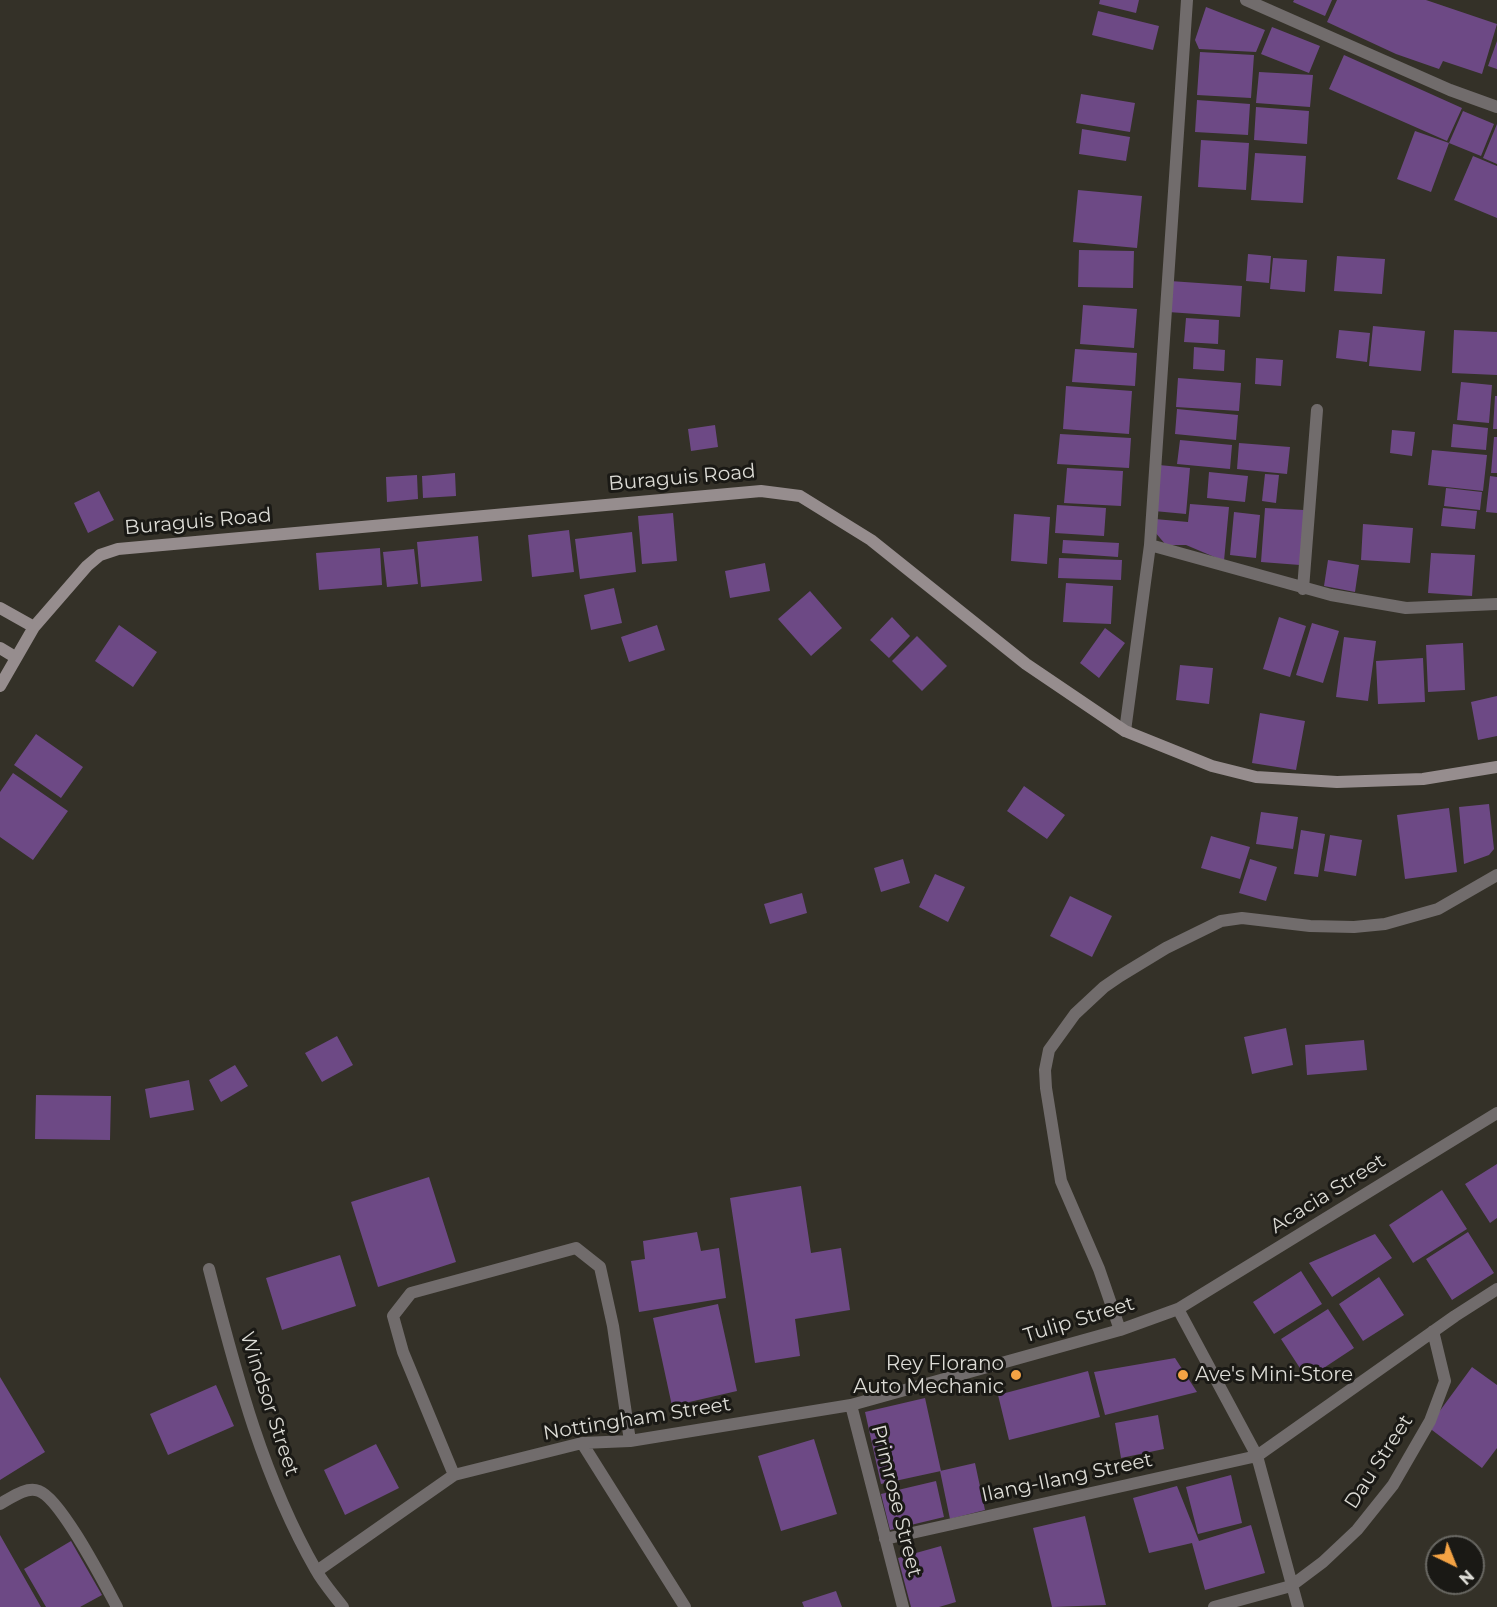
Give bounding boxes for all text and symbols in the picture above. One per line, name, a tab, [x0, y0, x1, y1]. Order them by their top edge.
street label: Buraguis Road	[608, 460, 756, 496]
street label: Buraguis Road	[124, 504, 272, 540]
street label: Acacia Street	[1266, 1149, 1390, 1239]
street label: Tulip Street	[1021, 1292, 1137, 1348]
street label: Windsor Street	[234, 1329, 304, 1479]
place label: Rey Florano Auto Mechanic	[853, 1352, 1004, 1399]
place label: Ave's Mini-Store	[1195, 1363, 1353, 1387]
marker: Rey Florano Auto Mechanic	[1009, 1368, 1023, 1382]
marker: Ave's Mini-Store	[1176, 1368, 1190, 1382]
street label: Nottingham Street	[541, 1392, 733, 1446]
street label: Dau Street	[1340, 1410, 1418, 1514]
street label: Primrose Street	[865, 1422, 927, 1580]
street label: Ilang-Ilang Street	[979, 1448, 1155, 1508]
north arrow	[1425, 1535, 1485, 1595]
text: N	[1455, 1566, 1477, 1588]

